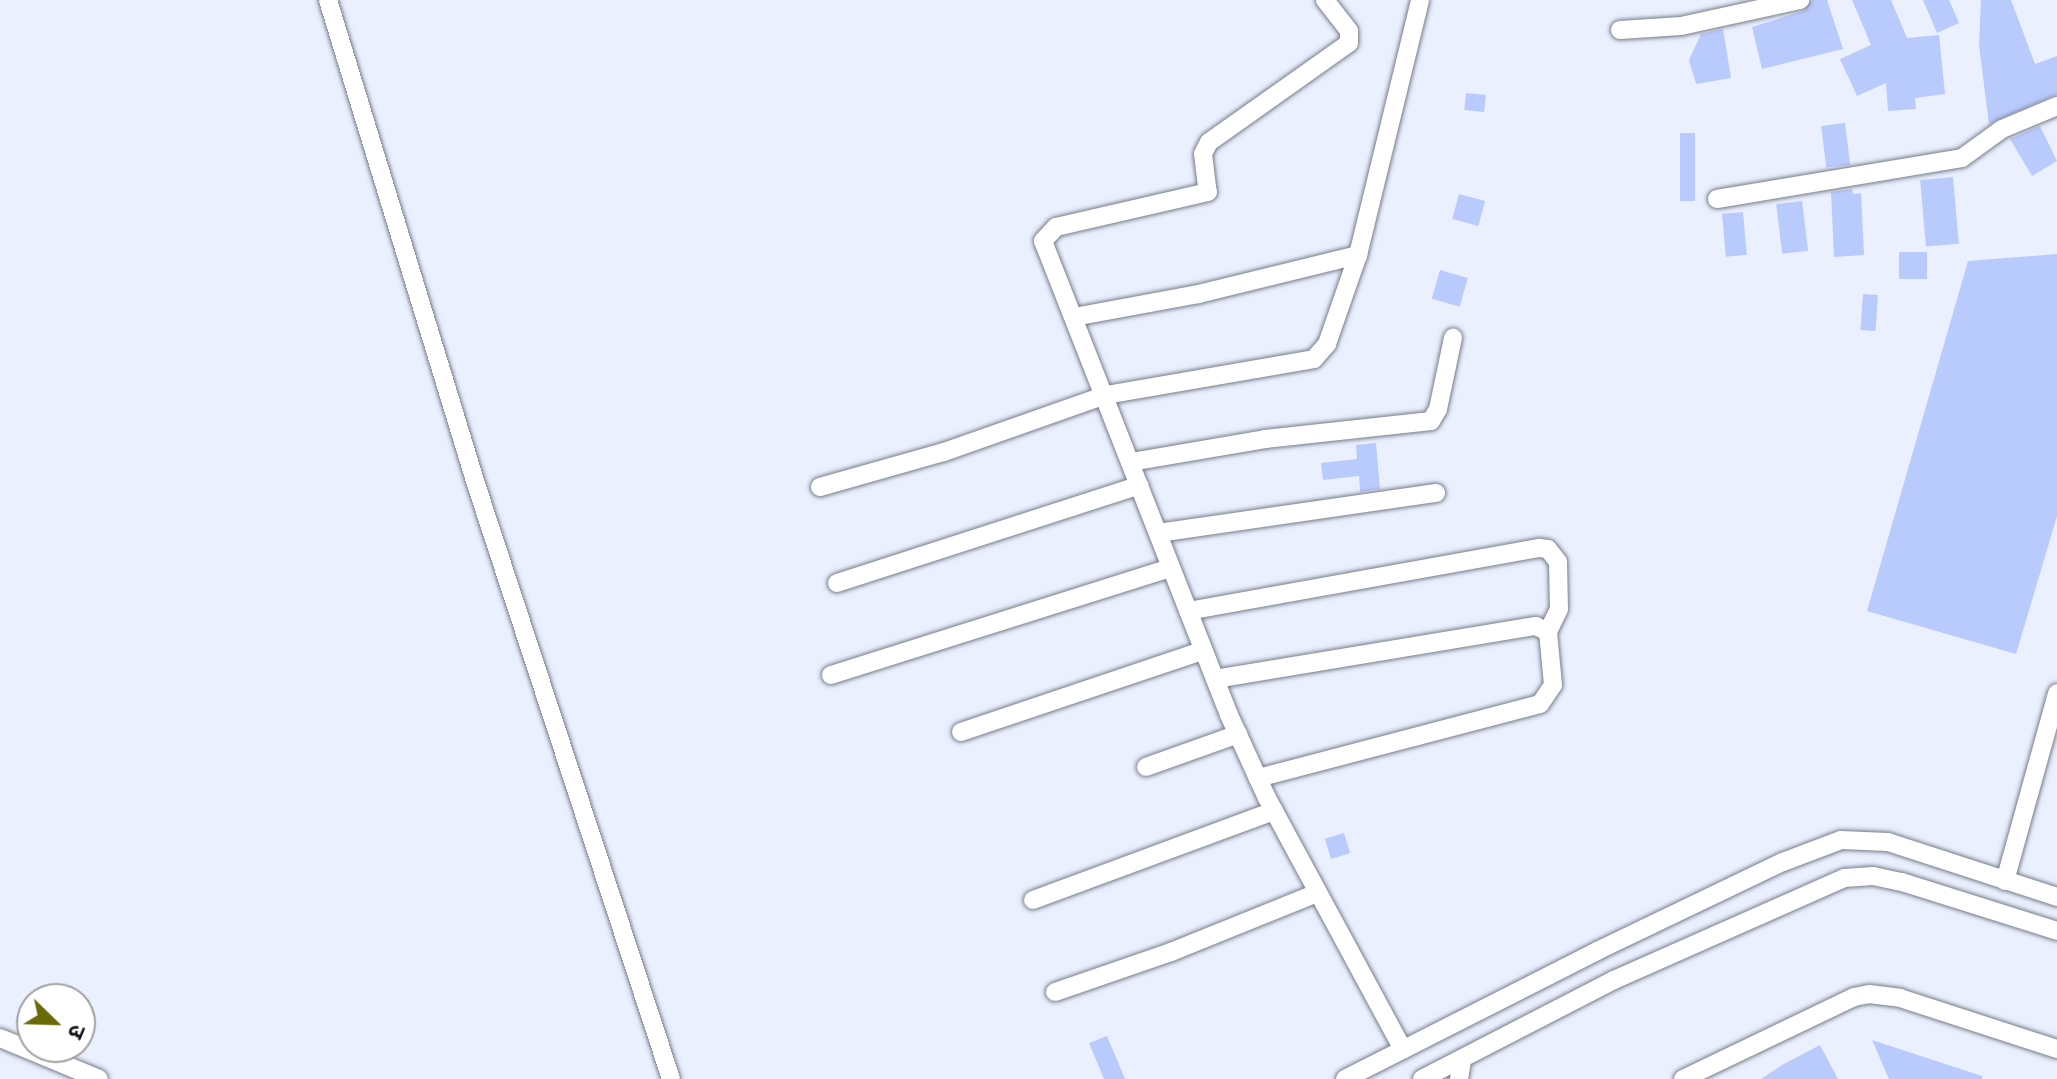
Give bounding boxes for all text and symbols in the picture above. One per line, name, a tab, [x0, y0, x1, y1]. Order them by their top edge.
north arrow	[16, 983, 96, 1063]
text: उ	[62, 1021, 91, 1043]

